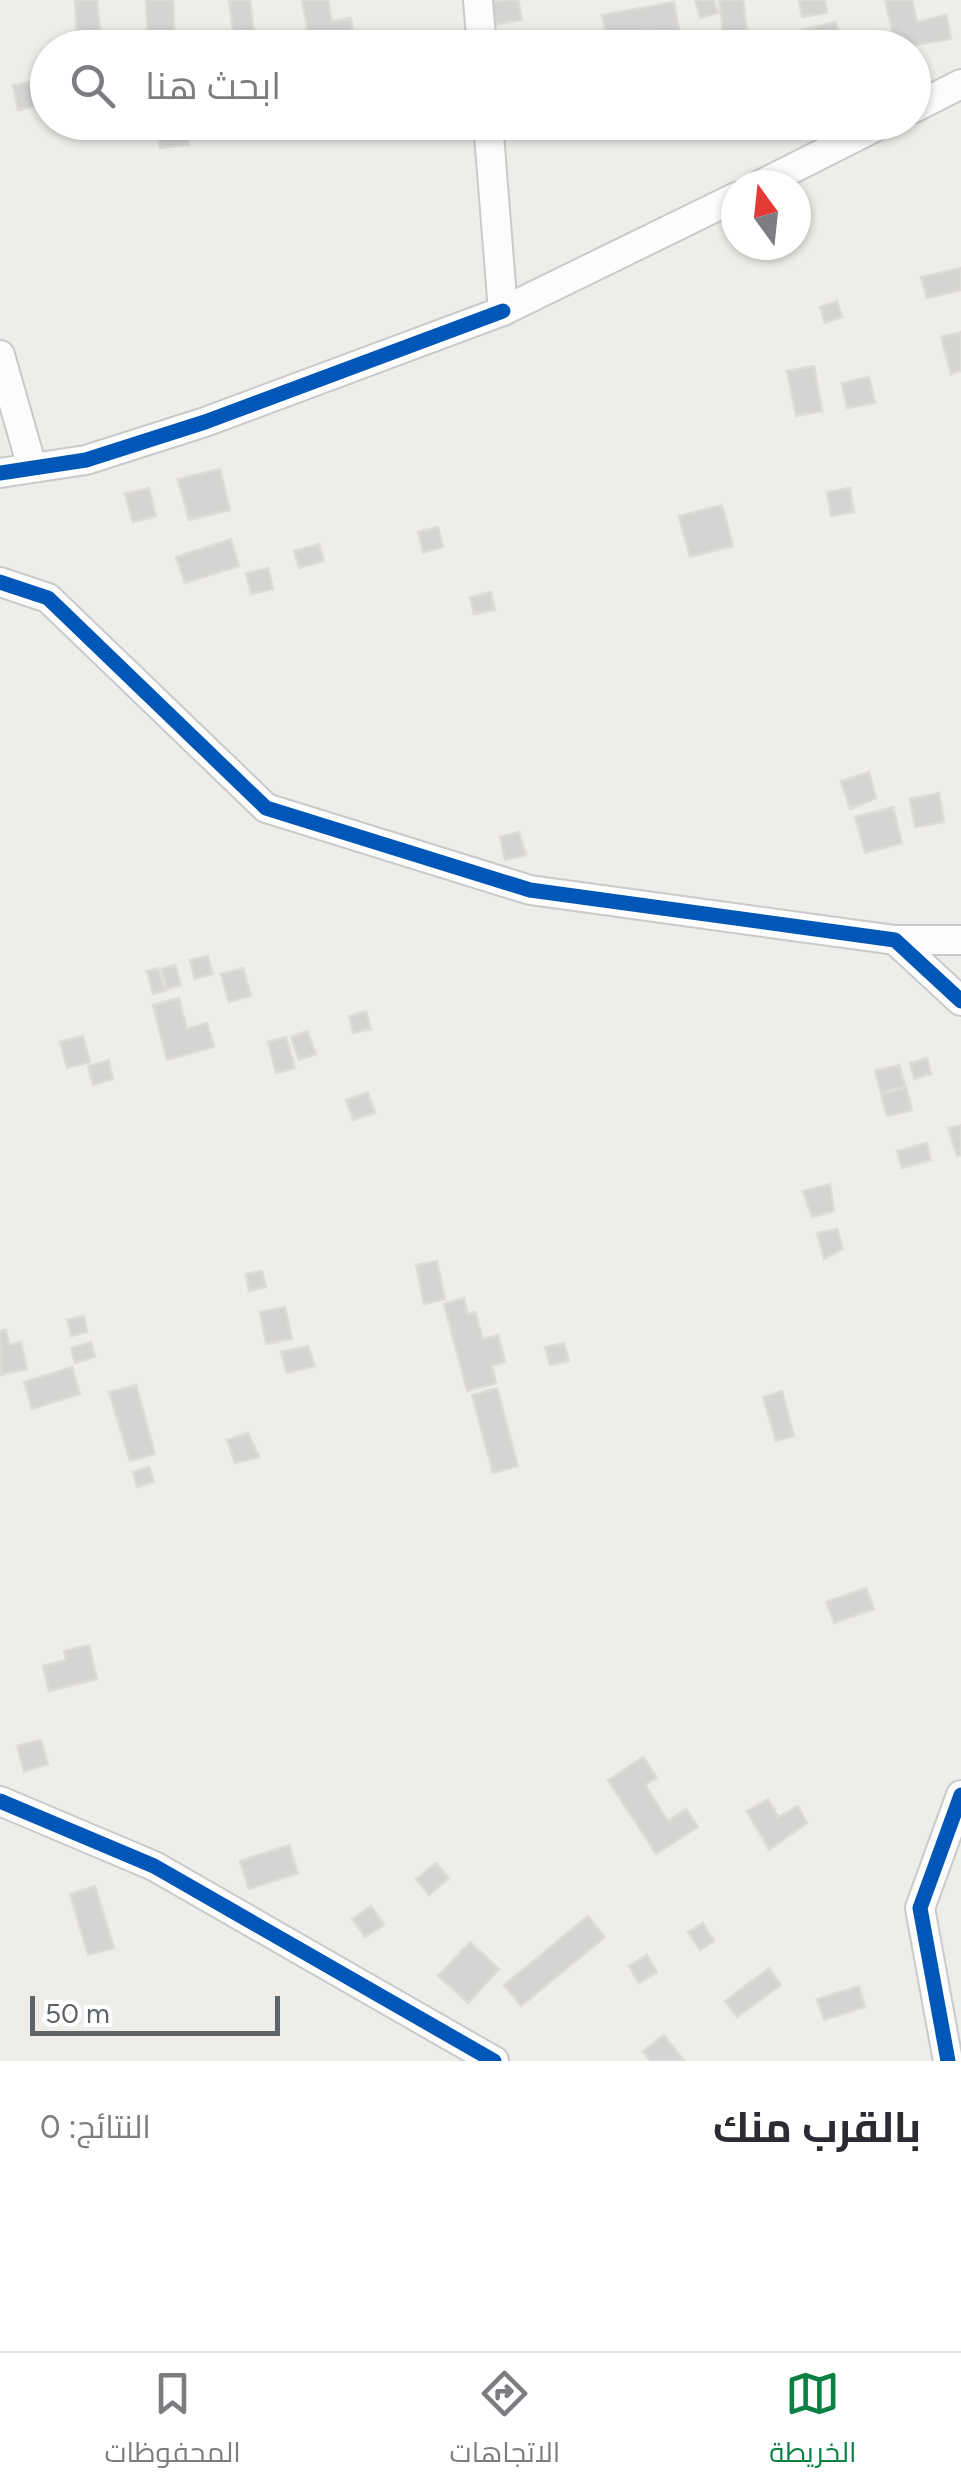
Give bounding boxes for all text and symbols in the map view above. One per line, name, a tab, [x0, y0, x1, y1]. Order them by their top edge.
search box	[30, 30, 931, 140]
icon: search	[65, 58, 120, 113]
text: ابحث هنا	[145, 63, 281, 109]
north arrow	[721, 170, 811, 260]
scale bar	[30, 1991, 280, 2036]
text: 50 m	[45, 1996, 110, 2030]
text: بالقرب منك	[713, 2102, 921, 2153]
text: النتائج: 0	[40, 2108, 151, 2146]
tab: المحفوظات	[104, 2366, 241, 2478]
tab: الاتجاهات	[450, 2366, 560, 2478]
tab: الخريطة	[769, 2366, 857, 2478]

